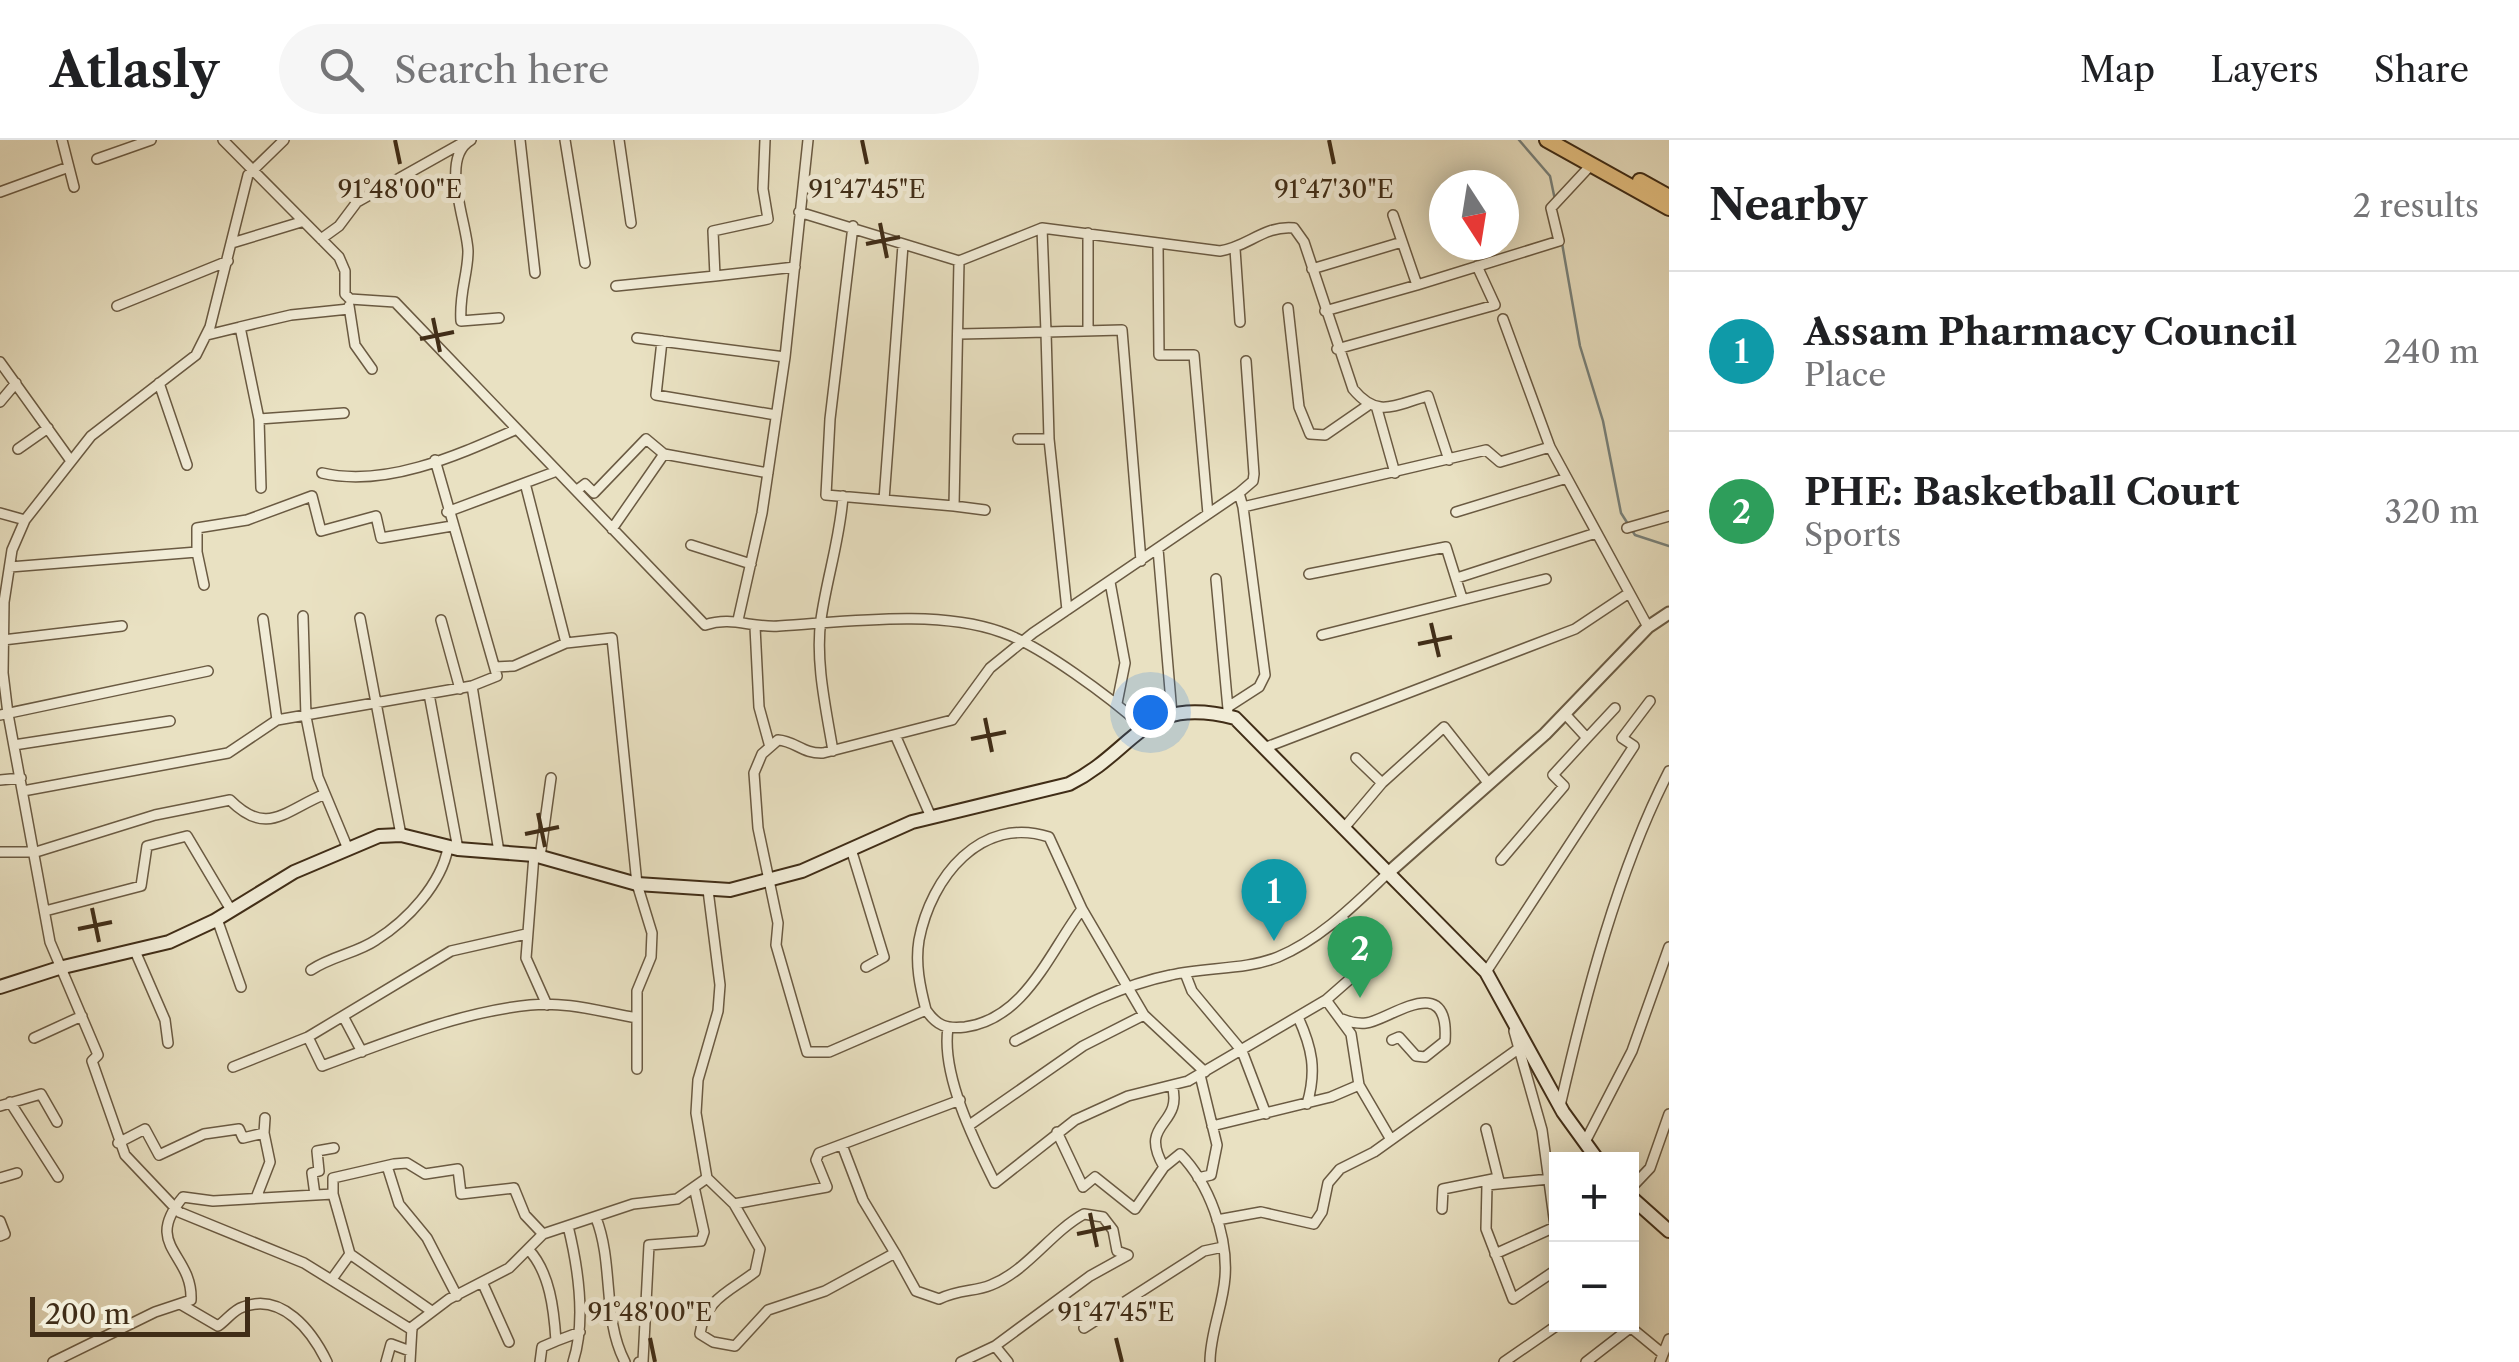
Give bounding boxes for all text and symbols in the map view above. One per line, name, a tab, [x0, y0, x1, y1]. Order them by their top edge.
search box	[279, 24, 979, 114]
text: Atlasly	[50, 40, 219, 99]
icon: search	[314, 42, 369, 97]
text: Search here	[394, 46, 609, 93]
text: Map	[2080, 48, 2155, 91]
text: Layers	[2210, 48, 2319, 91]
text: Share	[2374, 48, 2469, 91]
north arrow	[1429, 170, 1519, 260]
text: 91°48'00"E	[338, 174, 462, 205]
text: 91°47'45"E	[809, 174, 925, 205]
text: 91°47'30"E	[1274, 174, 1394, 205]
text: Nearby	[1709, 179, 1867, 231]
text: 2 results	[2353, 186, 2479, 225]
text: Assam Pharmacy Council	[1804, 308, 2297, 355]
text: 1	[1734, 332, 1749, 371]
text: 240 m	[2383, 332, 2479, 371]
text: Place	[1804, 355, 1886, 394]
text: PHE: Basketball Court	[1804, 468, 2239, 515]
text: 2	[1732, 492, 1751, 531]
text: 320 m	[2384, 492, 2479, 531]
text: Sports	[1804, 515, 1901, 554]
your location	[1125, 687, 1176, 738]
pin: 1	[1242, 858, 1306, 941]
pin: 2	[1328, 916, 1392, 998]
map controls	[1549, 1152, 1639, 1332]
button: +	[1549, 1152, 1639, 1242]
button: −	[1549, 1242, 1639, 1332]
scale bar	[30, 1292, 250, 1336]
text: 200 m	[45, 1297, 130, 1331]
text: 91°48'00"E	[588, 1297, 712, 1328]
text: 91°47'45"E	[1058, 1297, 1174, 1328]

